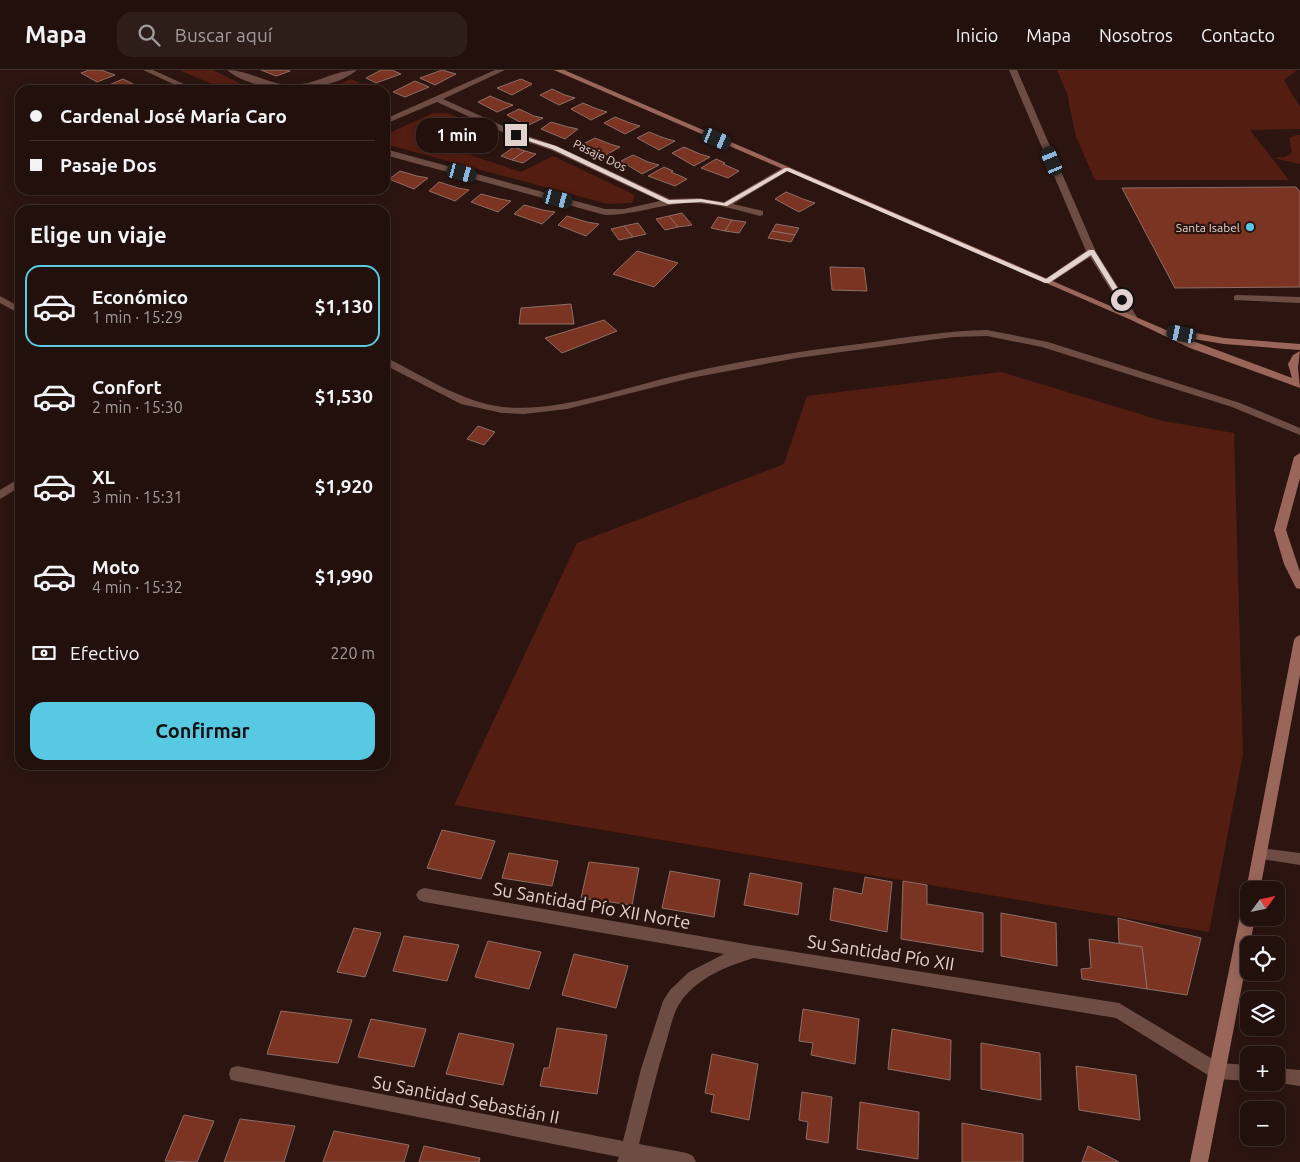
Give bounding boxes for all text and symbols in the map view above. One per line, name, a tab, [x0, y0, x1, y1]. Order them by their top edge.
search box	[117, 12, 467, 57]
text: Mapa	[25, 21, 87, 48]
icon: search	[135, 21, 163, 49]
text: Buscar aquí	[175, 24, 272, 46]
text: Inicio	[956, 25, 998, 45]
text: Mapa	[1026, 25, 1071, 45]
text: Nosotros	[1099, 25, 1173, 45]
text: Contacto	[1201, 25, 1275, 45]
text: Cardenal José María Caro	[60, 105, 287, 127]
callout: 1 min	[416, 118, 498, 152]
route end	[505, 124, 527, 146]
text: 1 min	[437, 126, 477, 144]
car	[700, 126, 733, 152]
street label: Pasaje Dos	[571, 137, 629, 173]
car	[1039, 144, 1064, 178]
text: Pasaje Dos	[60, 154, 157, 176]
car	[445, 162, 478, 184]
car	[541, 188, 574, 210]
place label: Santa Isabel	[1176, 221, 1240, 234]
marker: Santa Isabel	[1244, 221, 1256, 233]
text: Elige un viaje	[30, 222, 167, 247]
icon: car	[32, 284, 77, 329]
text: Económico	[92, 286, 188, 308]
route start	[1111, 289, 1133, 311]
text: $1,130	[315, 295, 373, 317]
text: 1 min · 15:29	[92, 308, 183, 326]
car	[1165, 324, 1198, 344]
icon: car	[32, 374, 77, 419]
text: Confort	[92, 376, 162, 398]
text: $1,530	[315, 385, 373, 407]
text: 2 min · 15:30	[92, 398, 183, 416]
icon: car	[32, 464, 77, 509]
text: XL	[92, 466, 115, 488]
text: $1,920	[315, 475, 373, 497]
text: 3 min · 15:31	[92, 488, 183, 506]
icon: car	[32, 554, 77, 599]
text: Moto	[92, 556, 140, 578]
text: $1,990	[315, 565, 373, 587]
text: 4 min · 15:32	[92, 578, 183, 596]
icon: cash	[30, 639, 58, 667]
text: Efectivo	[70, 642, 140, 664]
text: 220 m	[330, 644, 375, 662]
button: Confirmar	[30, 702, 375, 760]
street label: Su Santidad Pío XII Norte	[492, 878, 692, 932]
north arrow	[1240, 881, 1285, 926]
map controls	[1240, 881, 1285, 1146]
street label: Su Santidad Pío XII	[806, 930, 956, 974]
button: locate	[1240, 936, 1285, 981]
button: layers	[1240, 991, 1285, 1036]
button: +	[1240, 1046, 1285, 1091]
street label: Su Santidad Sebastián II	[371, 1071, 561, 1127]
button: −	[1240, 1101, 1285, 1146]

